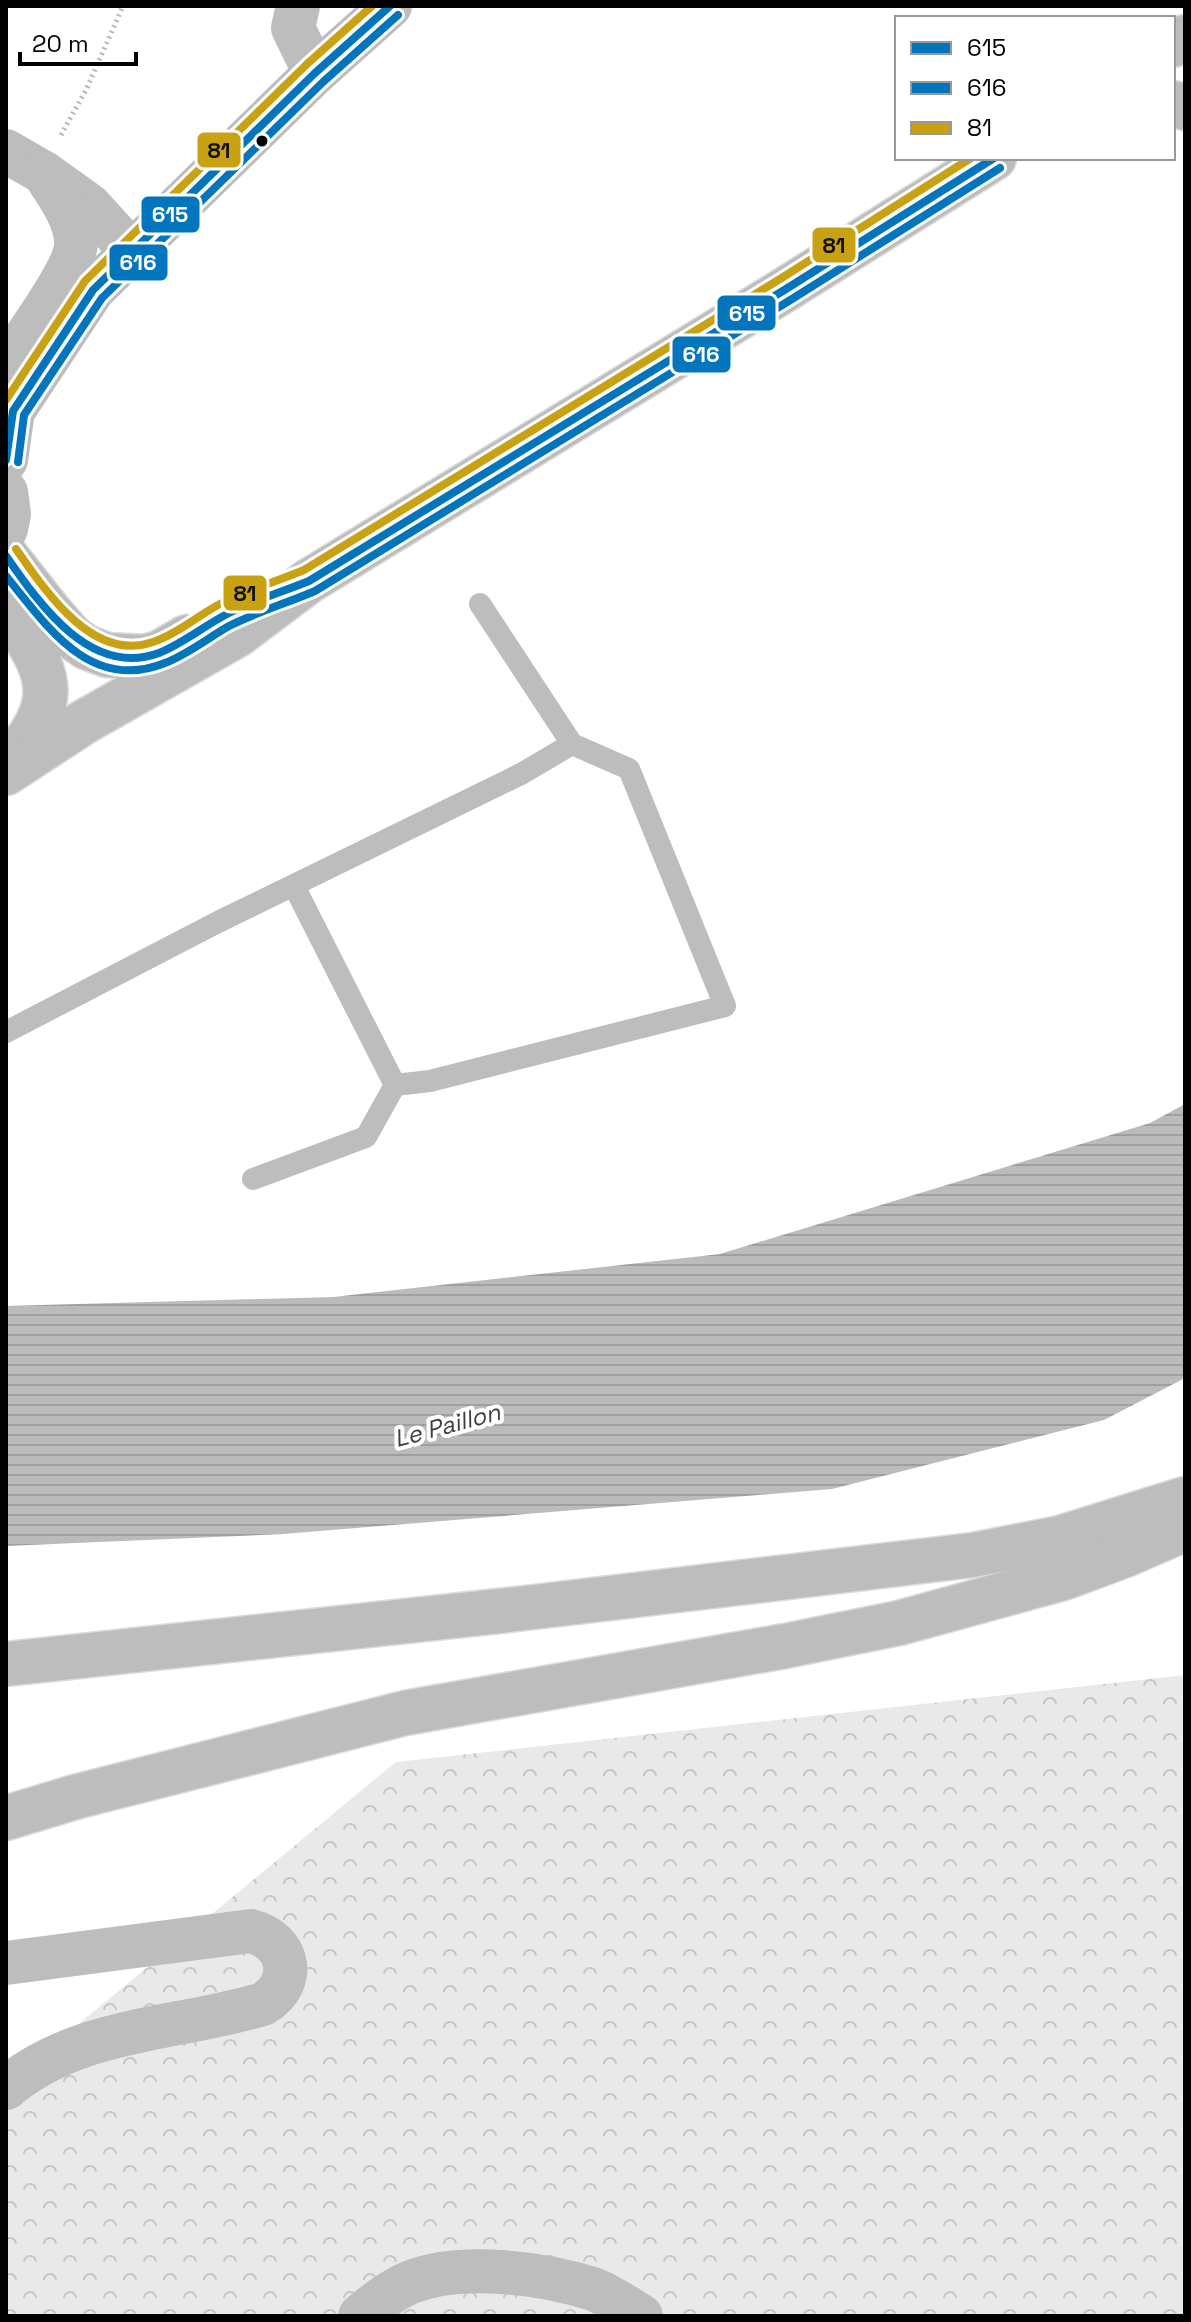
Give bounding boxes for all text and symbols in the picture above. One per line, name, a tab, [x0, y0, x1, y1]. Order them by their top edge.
scale bar	[20, 16, 136, 66]
legend	[895, 16, 1175, 160]
text: 20 m	[32, 28, 89, 59]
text: 615	[967, 32, 1006, 63]
text: 616	[967, 72, 1006, 103]
text: 81	[967, 112, 992, 143]
line badge: 81	[196, 131, 242, 169]
unlabelled marker	[254, 133, 270, 149]
text: 81	[207, 136, 231, 164]
line badge: 615	[140, 195, 201, 234]
text: 615	[152, 200, 188, 228]
line badge: 81	[811, 226, 857, 264]
text: 81	[822, 231, 846, 259]
line badge: 616	[108, 243, 169, 282]
text: 616	[119, 248, 157, 276]
line badge: 615	[716, 294, 777, 332]
text: 615	[729, 299, 765, 327]
line badge: 616	[671, 335, 732, 374]
text: 616	[682, 340, 720, 368]
line badge: 81	[222, 574, 268, 612]
text: 81	[233, 579, 257, 607]
water label: Le Paillon	[391, 1396, 505, 1454]

